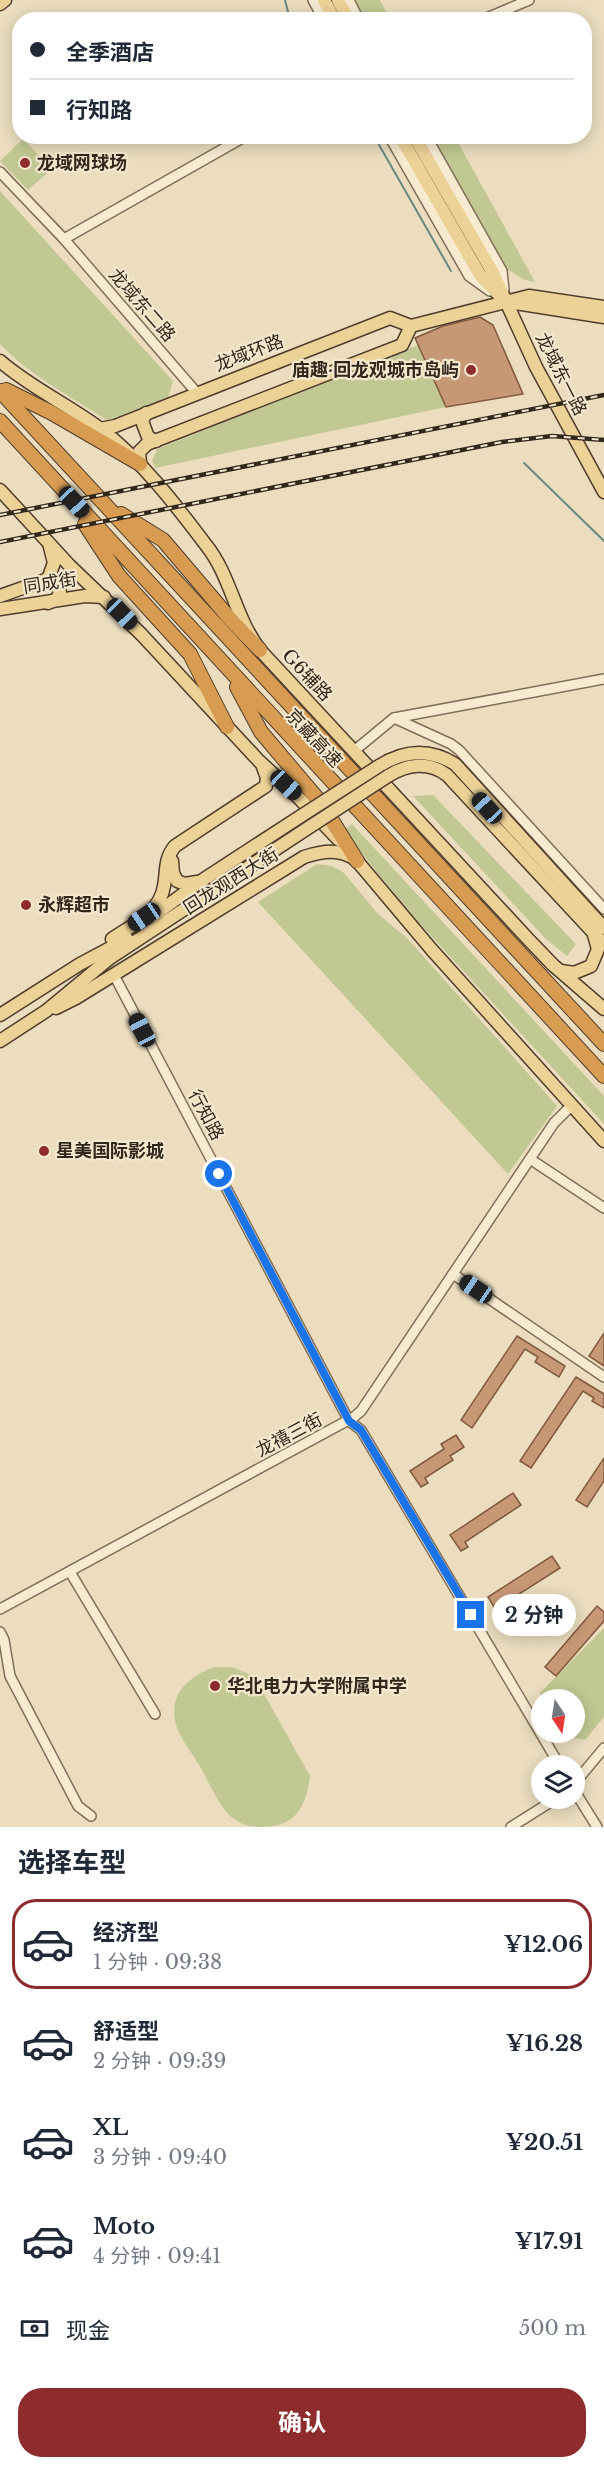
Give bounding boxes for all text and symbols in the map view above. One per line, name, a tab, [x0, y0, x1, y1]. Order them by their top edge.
text: 全季酒店	[66, 39, 154, 66]
text: 行知路	[66, 97, 132, 124]
place label: 龙域网球场	[37, 152, 127, 174]
marker: 龙域网球场	[18, 156, 32, 170]
street label: 龙域东二路	[104, 264, 180, 346]
street label: 龙域东一路	[531, 329, 591, 419]
street label: 龙域环路	[211, 330, 287, 376]
place label: 庙趣·回龙观城市岛屿	[292, 359, 459, 381]
marker: 庙趣·回龙观城市岛屿	[464, 363, 478, 377]
car	[55, 483, 93, 521]
street label: 同成街	[22, 568, 78, 598]
car	[103, 595, 141, 633]
street label: G6辅路	[277, 644, 337, 706]
street label: 京藏高速	[281, 704, 347, 772]
car	[267, 766, 305, 804]
car	[468, 789, 506, 827]
street label: 回龙观西大街	[179, 843, 283, 919]
place label: 永辉超市	[38, 894, 110, 916]
marker: 永辉超市	[19, 898, 33, 912]
car	[124, 899, 164, 935]
car	[126, 1010, 158, 1050]
street label: 行知路	[184, 1086, 228, 1144]
place label: 星美国际影城	[56, 1140, 164, 1162]
marker: 星美国际影城	[37, 1144, 51, 1158]
route start	[205, 1160, 232, 1187]
car	[456, 1271, 496, 1307]
street label: 龙禧三街	[252, 1408, 326, 1462]
callout: 2 分钟	[492, 1594, 576, 1636]
route end	[457, 1601, 484, 1628]
text: 2 分钟	[505, 1603, 563, 1627]
place label: 华北电力大学附属中学	[227, 1675, 407, 1697]
marker: 华北电力大学附属中学	[208, 1679, 222, 1693]
north arrow	[531, 1689, 585, 1743]
map controls	[531, 1689, 585, 1809]
button: layers	[531, 1755, 585, 1809]
text: 选择车型	[18, 1846, 126, 1879]
icon: car	[21, 1917, 75, 1971]
text: 经济型	[93, 1919, 159, 1946]
text: ¥12.06	[504, 1931, 583, 1958]
text: 1 分钟 · 09:38	[93, 1950, 222, 1974]
icon: car	[21, 2016, 75, 2070]
text: 舒适型	[93, 2018, 159, 2045]
text: ¥16.28	[506, 2030, 583, 2057]
text: 2 分钟 · 09:39	[93, 2049, 226, 2073]
text: XL	[93, 2114, 128, 2141]
icon: car	[21, 2115, 75, 2169]
text: ¥20.51	[505, 2129, 583, 2156]
text: 3 分钟 · 09:40	[93, 2145, 227, 2169]
text: Moto	[93, 2213, 155, 2240]
icon: car	[21, 2214, 75, 2268]
text: ¥17.91	[514, 2228, 583, 2255]
text: 4 分钟 · 09:41	[93, 2244, 221, 2268]
icon: cash	[18, 2312, 51, 2345]
text: 500 m	[519, 2316, 586, 2340]
text: 现金	[66, 2317, 110, 2344]
button: 确认	[18, 2388, 586, 2457]

